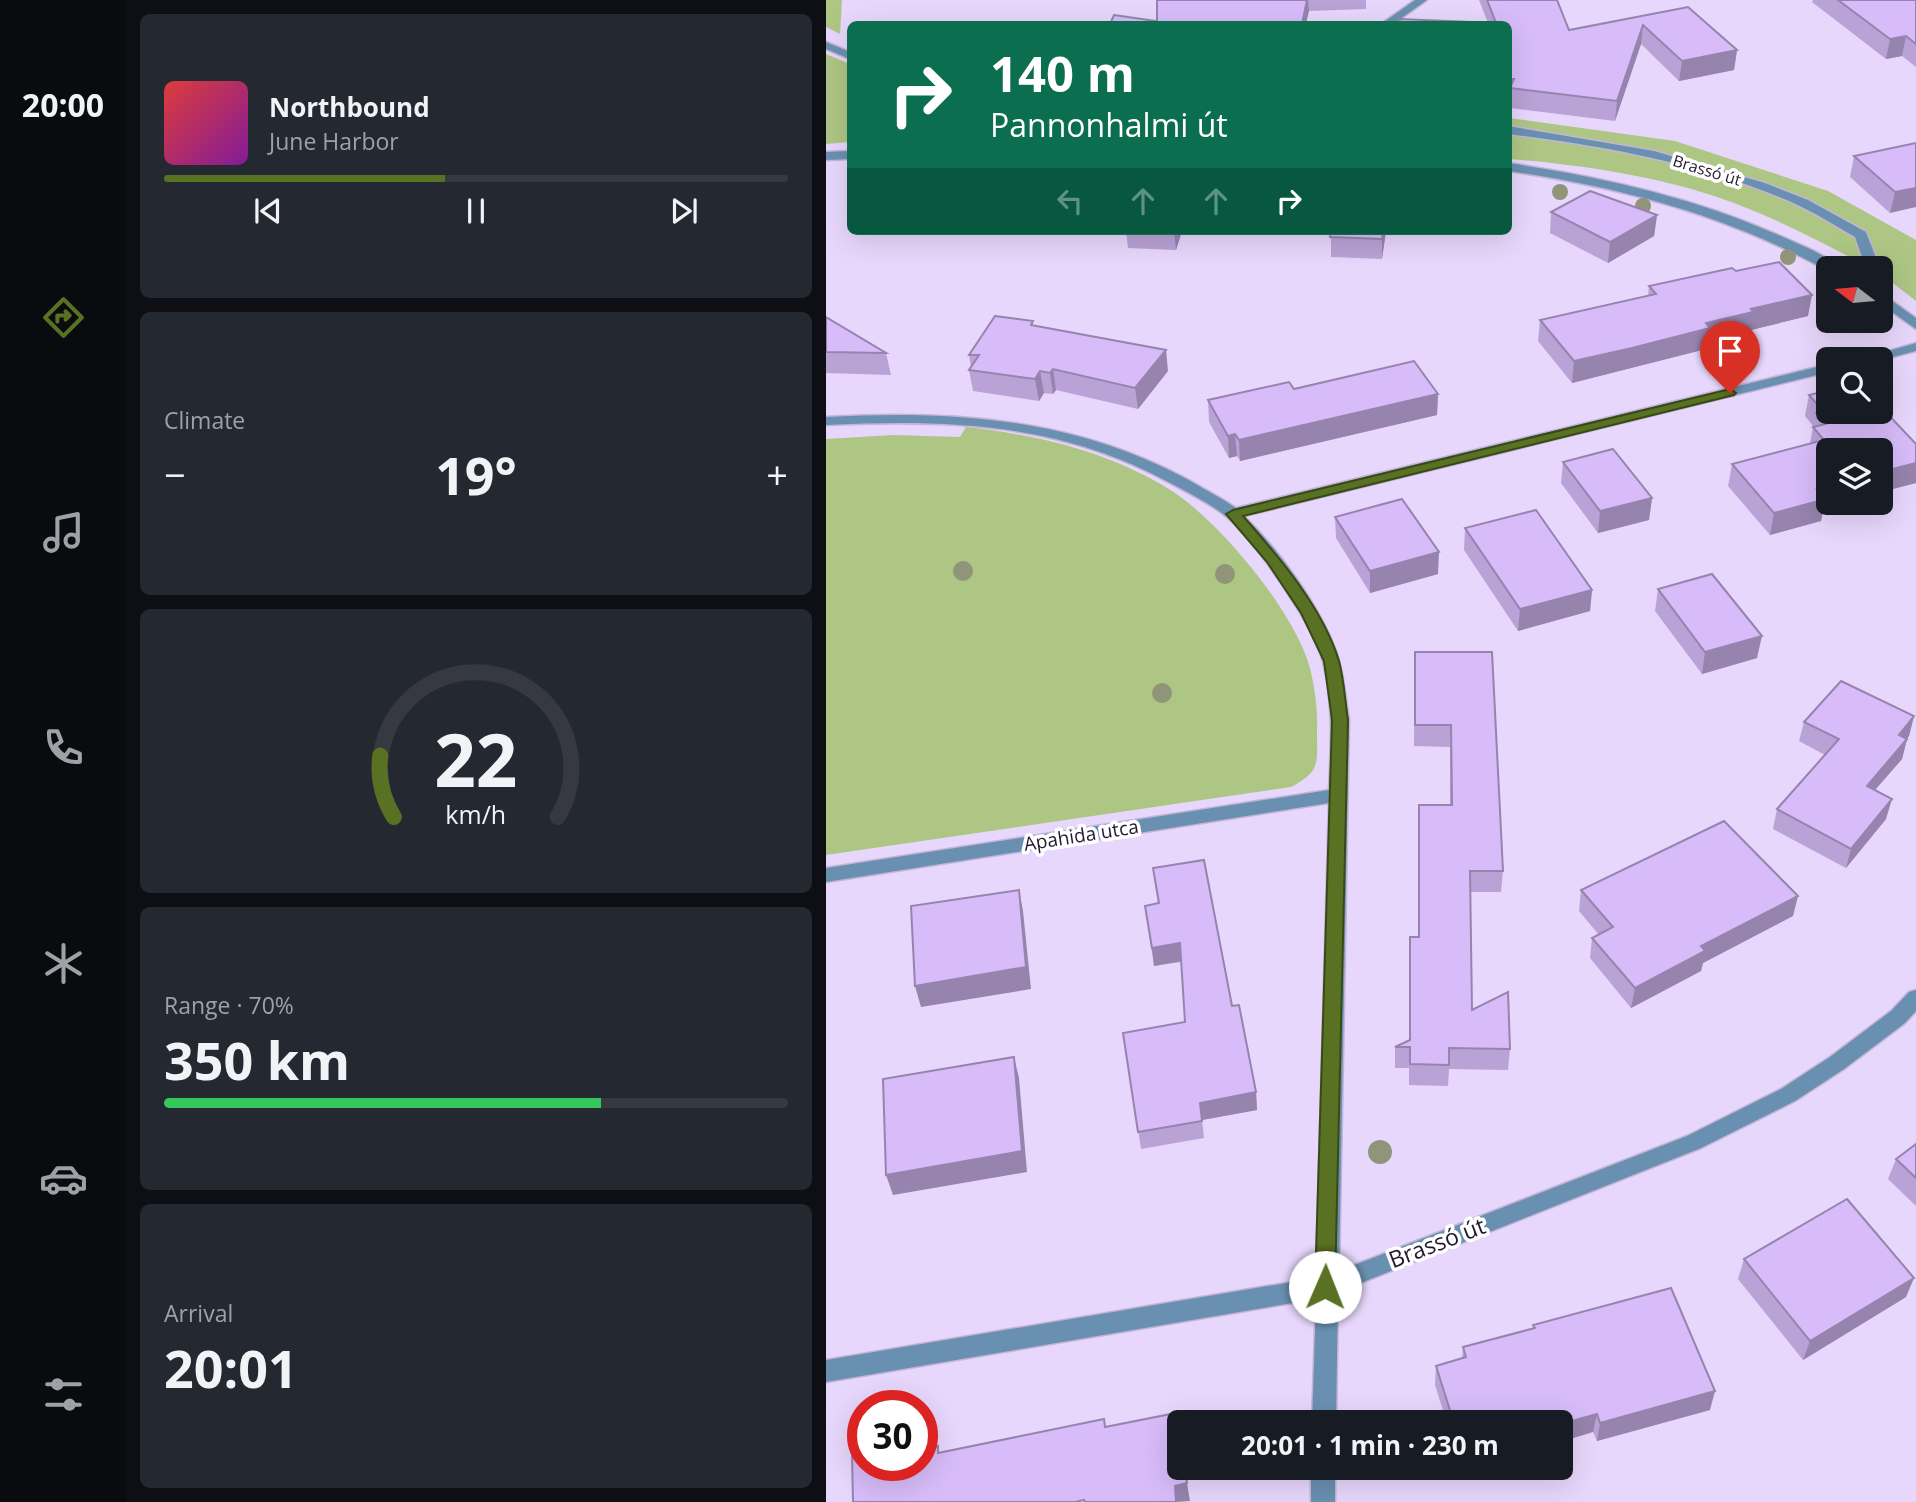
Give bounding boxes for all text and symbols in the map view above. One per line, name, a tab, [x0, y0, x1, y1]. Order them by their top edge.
text: 140 m	[990, 40, 1135, 106]
icon: right	[875, 49, 966, 140]
text: 20:00	[22, 83, 104, 126]
text: Northbound	[269, 89, 430, 125]
text: Pannonhalmi út	[990, 103, 1228, 146]
text: June Harbor	[269, 125, 399, 157]
street label: Brassó út	[1670, 149, 1744, 191]
icon: left	[1051, 182, 1089, 220]
icon: ahead	[1124, 182, 1162, 220]
icon: ahead	[1197, 182, 1235, 220]
icon: right	[1270, 182, 1308, 220]
icon: previous	[249, 192, 287, 230]
icon: pause	[457, 192, 495, 230]
icon: next	[665, 192, 703, 230]
north arrow	[1816, 256, 1894, 332]
map controls	[1816, 256, 1893, 515]
icon: directions	[39, 293, 88, 342]
pin	[1700, 321, 1760, 393]
icon: arrive	[1711, 332, 1749, 370]
button: search	[1816, 347, 1893, 424]
text: Climate	[164, 404, 245, 436]
button: layers	[1816, 438, 1893, 515]
text: 19°	[435, 439, 517, 510]
text: −	[164, 448, 186, 500]
text: +	[766, 448, 788, 500]
icon: music	[39, 508, 88, 557]
text: 22	[434, 709, 518, 808]
icon: phone	[39, 723, 88, 772]
text: km/h	[446, 797, 506, 831]
street label: Apahida utca	[1022, 813, 1140, 857]
icon: climate	[39, 939, 88, 988]
text: Range · 70%	[164, 989, 294, 1021]
text: 350 km	[164, 1024, 350, 1095]
icon: car	[39, 1154, 88, 1203]
street label: Brassó út	[1384, 1209, 1490, 1275]
position arrow	[1288, 1250, 1362, 1324]
text: Arrival	[164, 1297, 233, 1329]
text: 20:01	[164, 1332, 298, 1403]
icon: filters	[39, 1370, 88, 1419]
speed limit sign: 30	[847, 1390, 938, 1481]
text: 20:01 · 1 min · 230 m	[1241, 1427, 1499, 1463]

